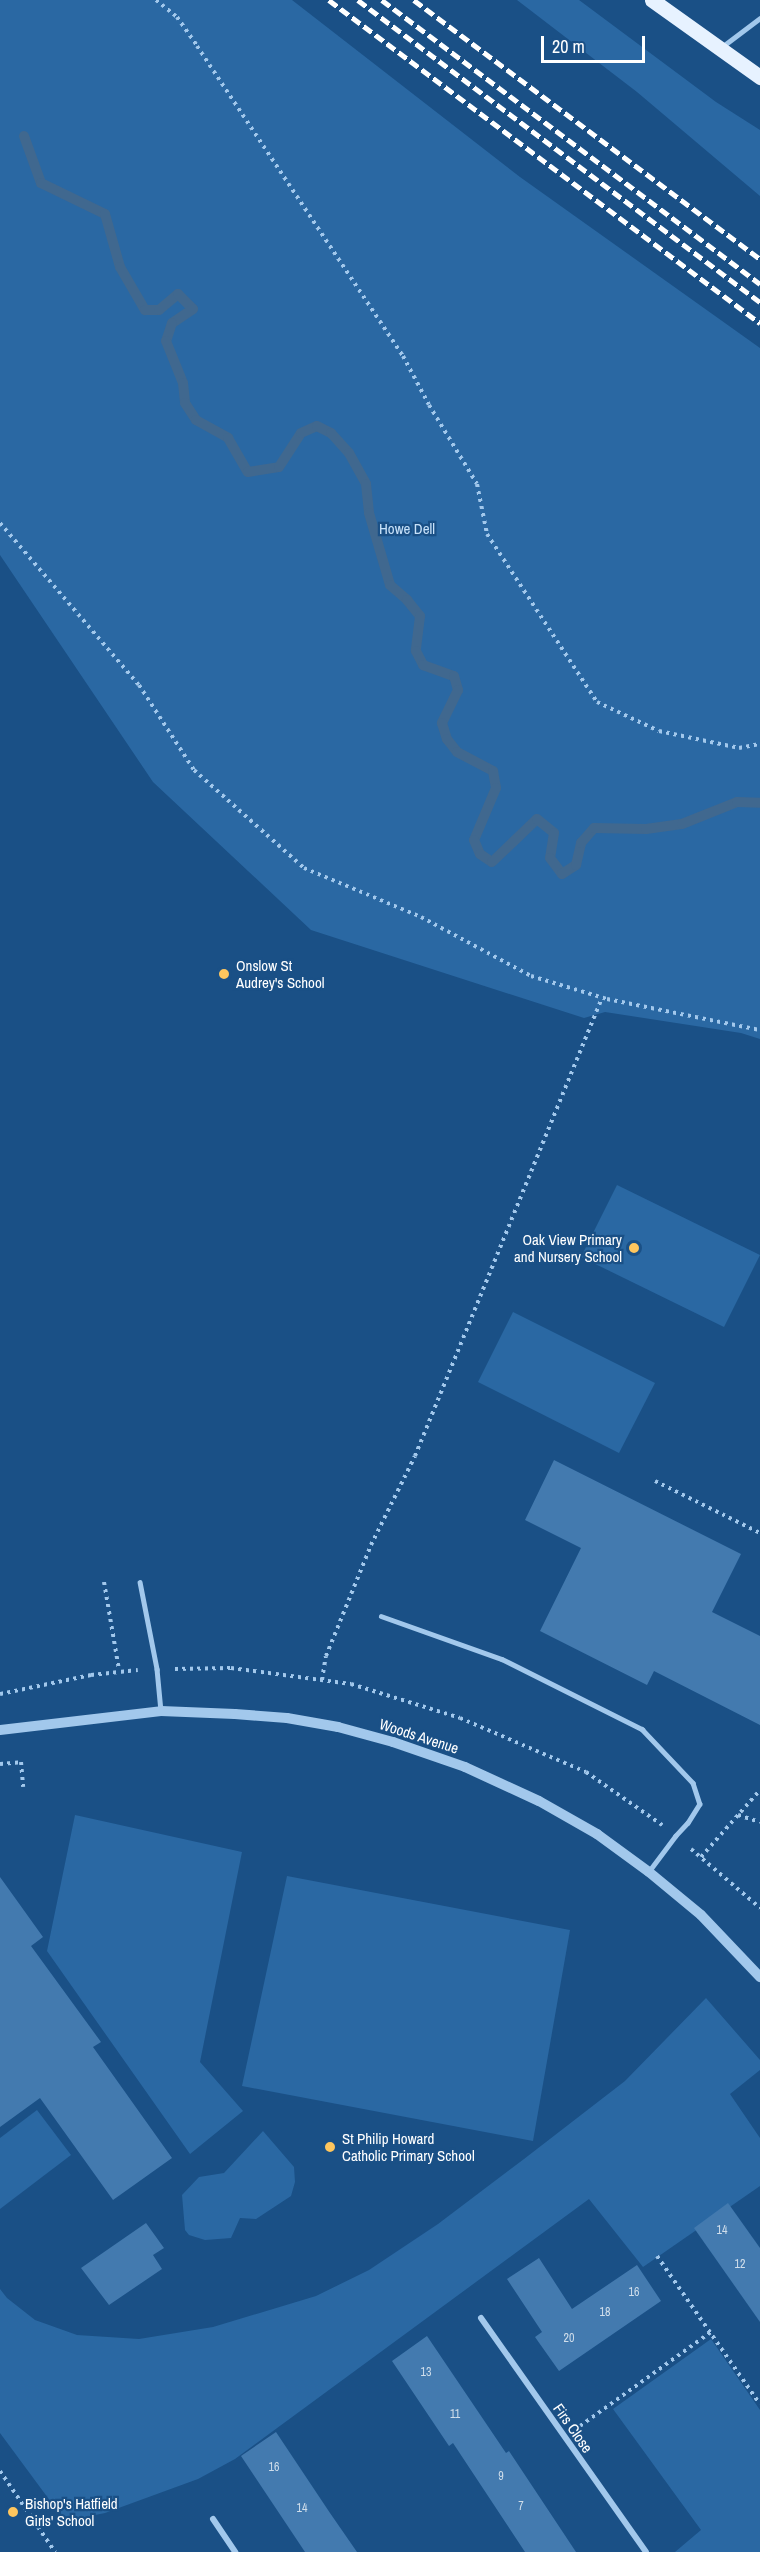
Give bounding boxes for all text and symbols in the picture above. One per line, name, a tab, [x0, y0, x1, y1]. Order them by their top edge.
scale bar	[544, 24, 648, 62]
text: 20 m	[552, 34, 585, 59]
park label: Howe Dell	[379, 520, 435, 538]
place label: Onslow St Audrey's School	[236, 956, 324, 991]
marker: Onslow St Audrey's School	[217, 967, 231, 981]
place label: Oak View Primary and Nursery School	[514, 1230, 622, 1265]
marker: Oak View Primary and Nursery School	[627, 1241, 641, 1255]
street label: Woods Avenue	[377, 1715, 461, 1757]
place label: St Philip Howard Catholic Primary School	[342, 2129, 475, 2164]
marker: St Philip Howard Catholic Primary School	[323, 2140, 337, 2154]
house number: 14	[717, 2224, 727, 2238]
house number: 12	[735, 2258, 745, 2272]
house number: 16	[629, 2286, 639, 2300]
house number: 18	[600, 2306, 610, 2320]
house number: 20	[564, 2332, 574, 2346]
house number: 13	[421, 2366, 431, 2380]
street label: Firs Close	[550, 2400, 596, 2456]
house number: 11	[450, 2408, 460, 2422]
house number: 16	[269, 2461, 279, 2475]
house number: 9	[498, 2470, 504, 2484]
place label: Bishop's Hatfield Girls' School	[25, 2494, 118, 2529]
house number: 7	[518, 2500, 524, 2514]
house number: 14	[297, 2502, 307, 2516]
marker: Bishop's Hatfield Girls' School	[6, 2505, 20, 2519]

